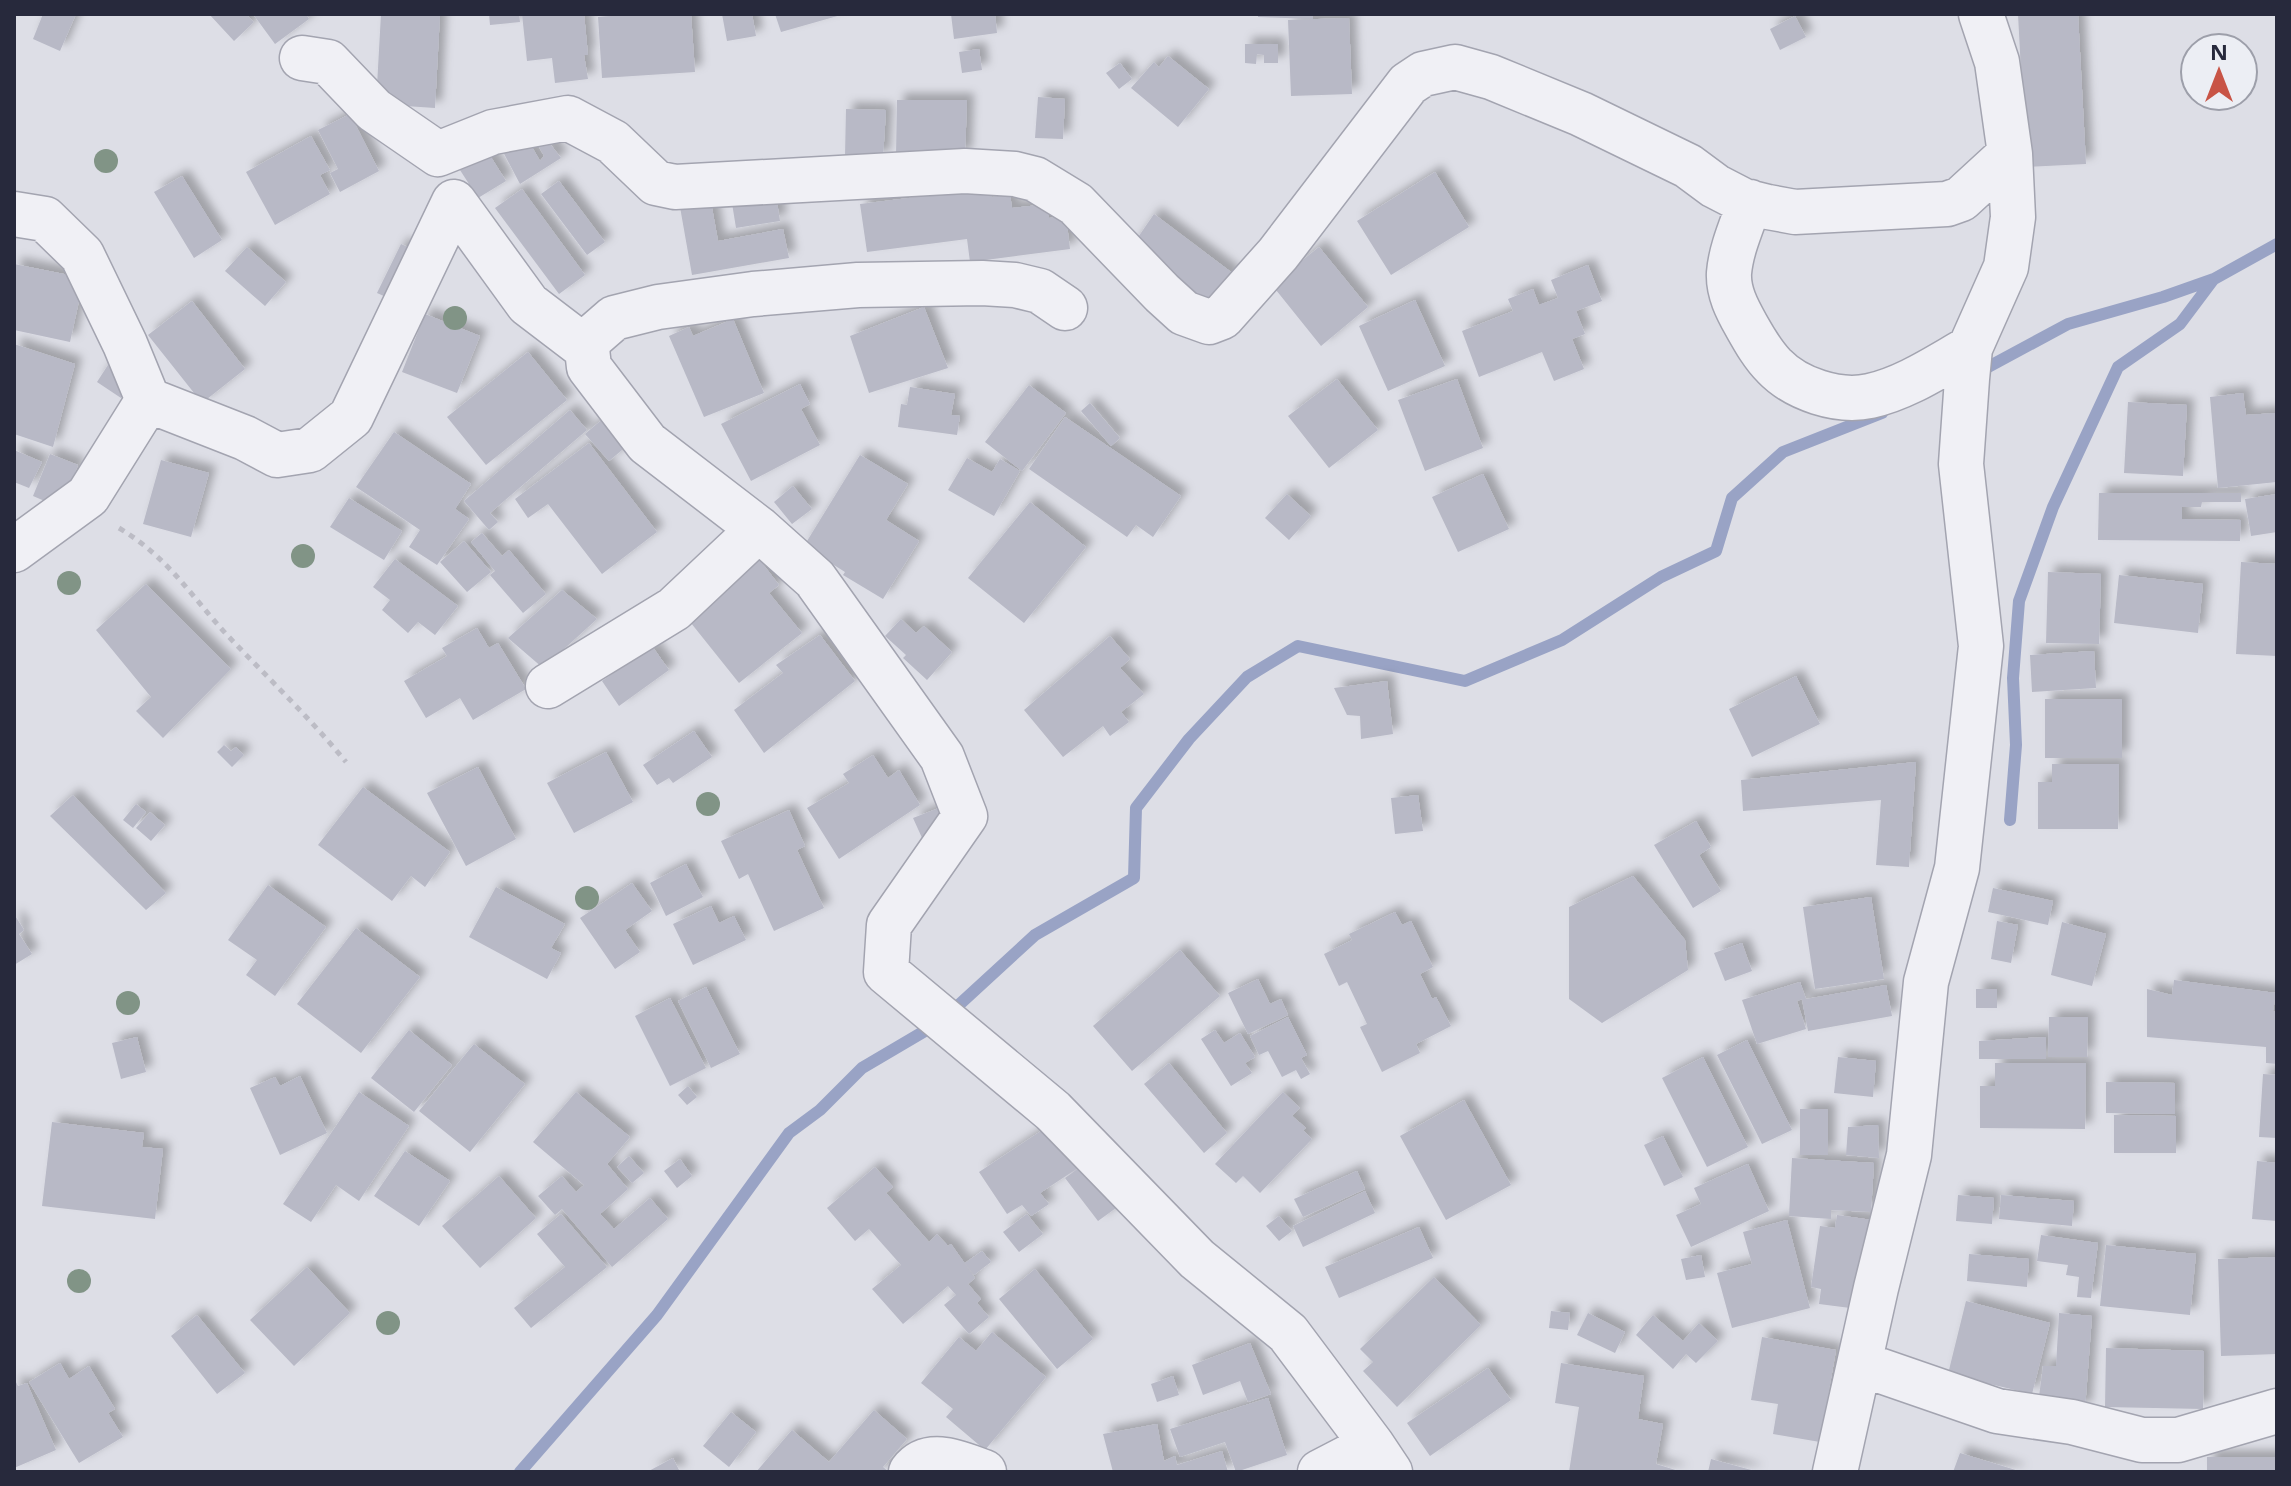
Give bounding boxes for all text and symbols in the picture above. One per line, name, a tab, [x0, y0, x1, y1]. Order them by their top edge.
north arrow	[2179, 32, 2259, 112]
text: N	[2210, 36, 2228, 66]

